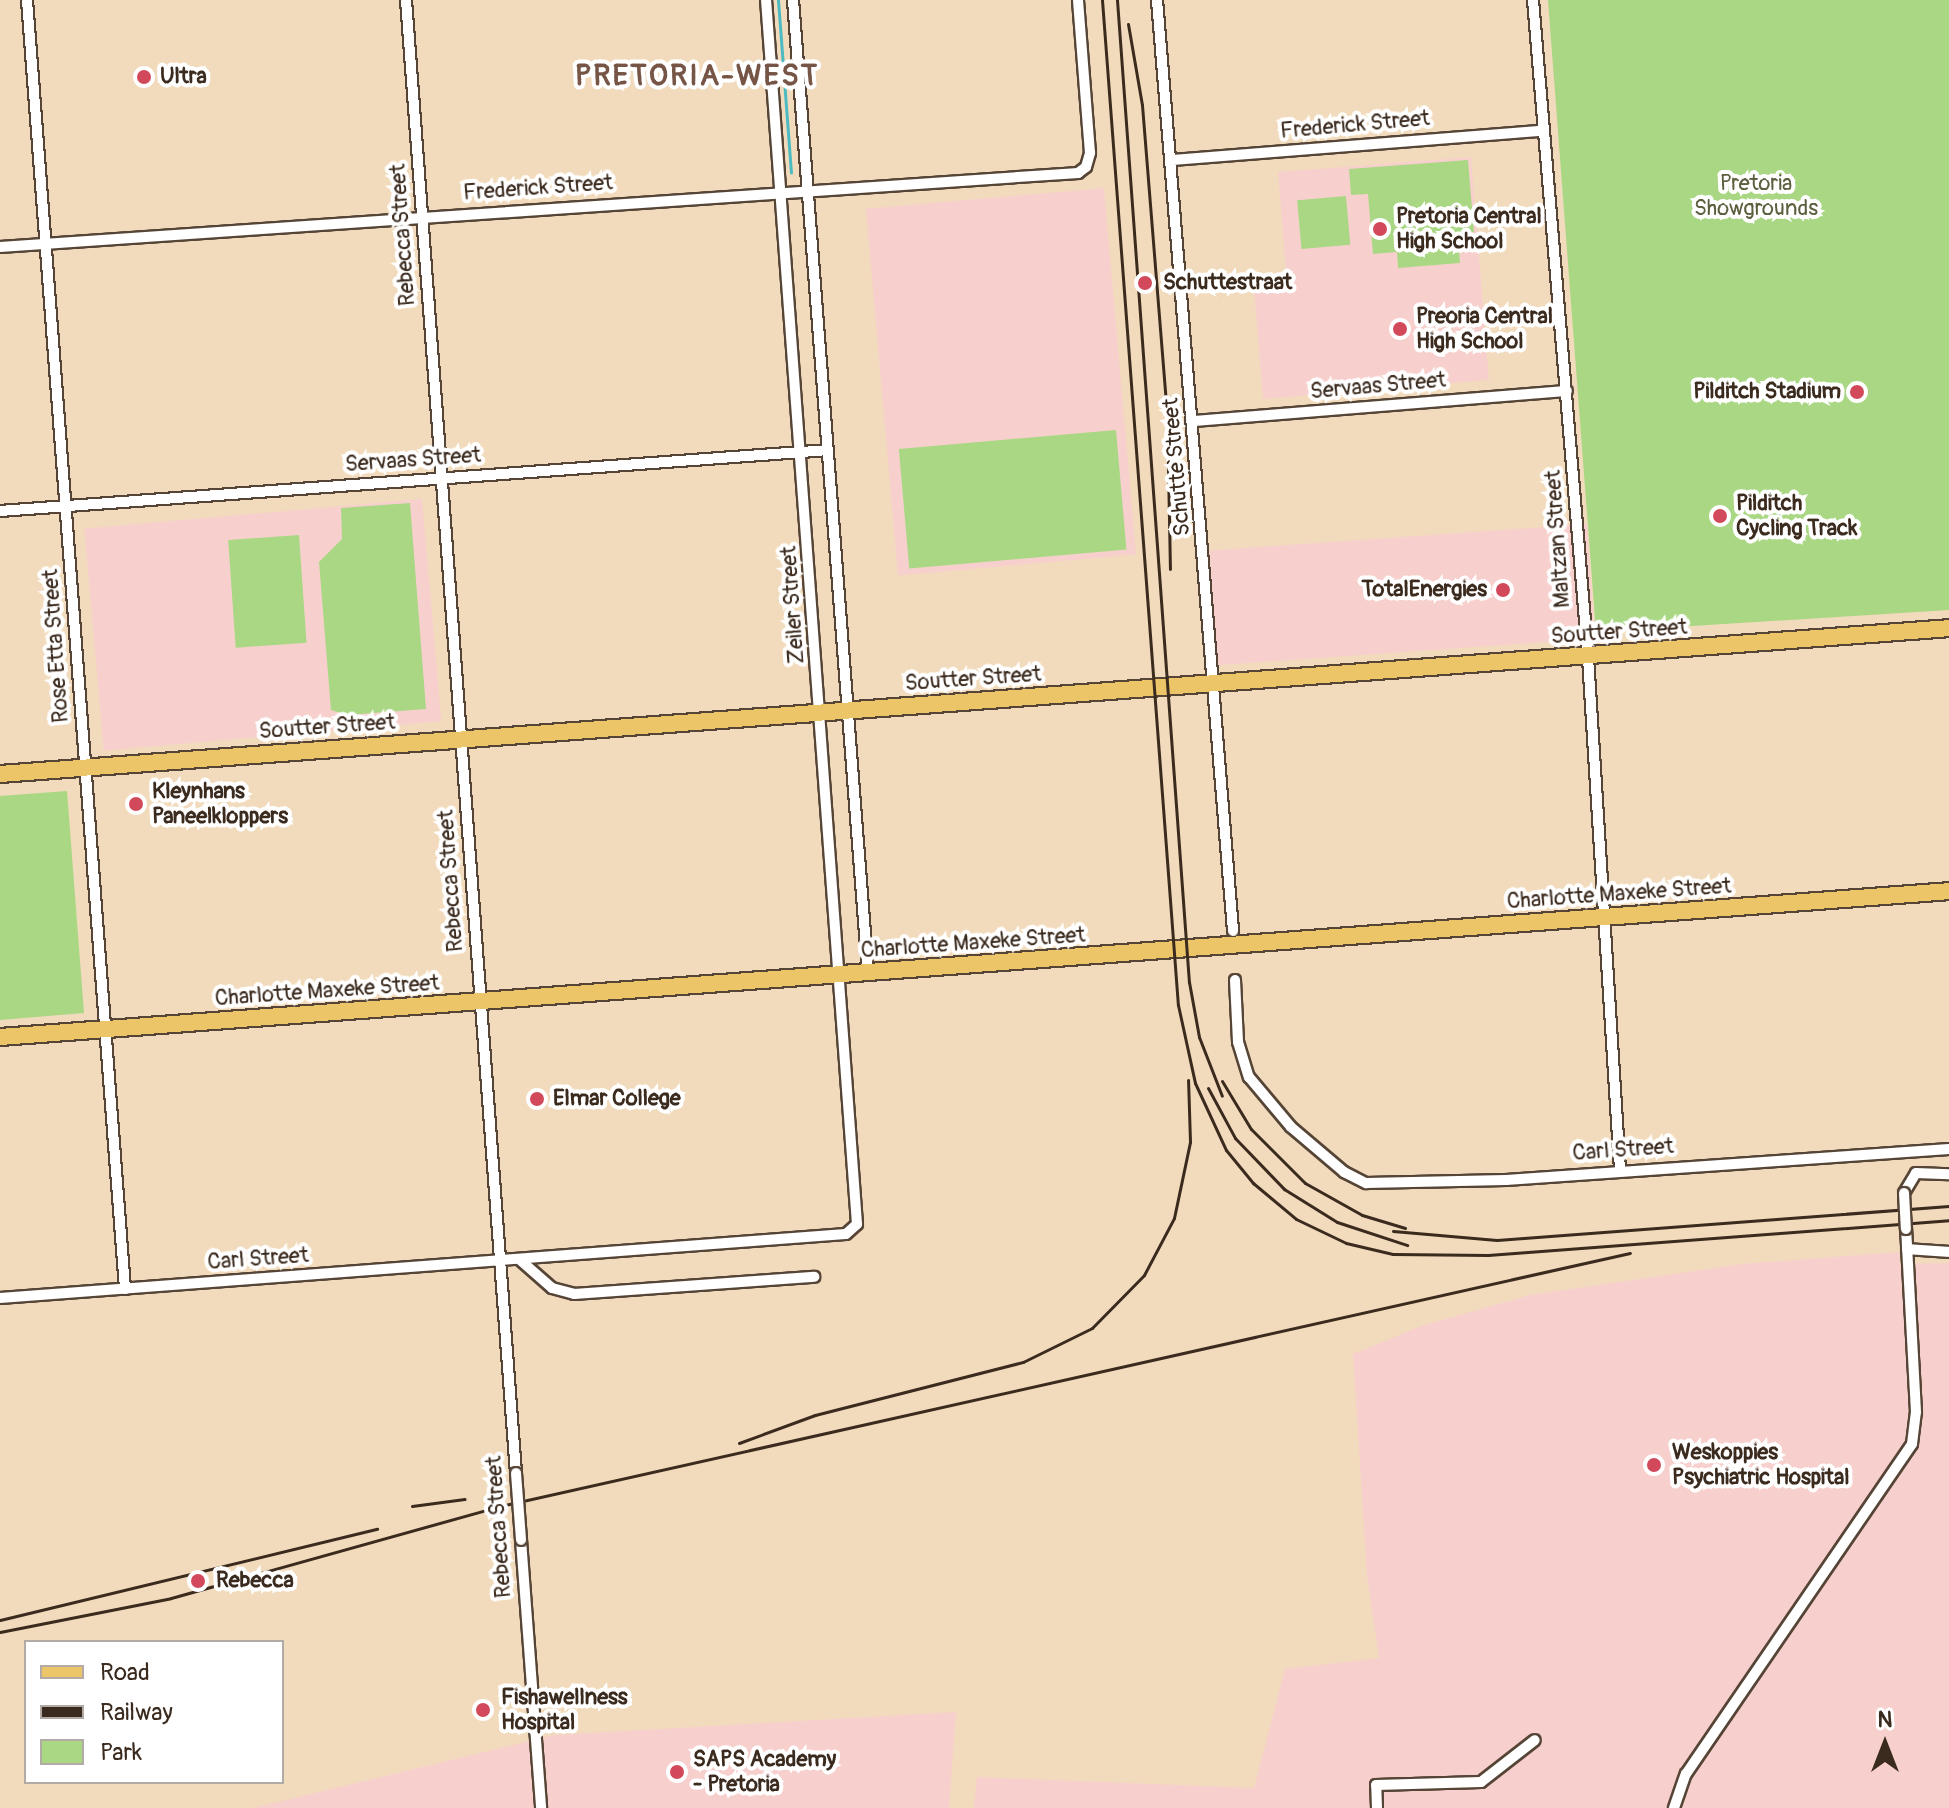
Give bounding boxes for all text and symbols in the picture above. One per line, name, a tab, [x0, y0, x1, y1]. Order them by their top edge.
district label: PRETORIA-WEST	[575, 58, 819, 94]
place label: Ultra	[160, 64, 207, 90]
marker: Ultra	[135, 68, 153, 86]
street label: Frederick Street	[1279, 105, 1431, 145]
street label: Rebecca Street	[385, 163, 421, 307]
street label: Frederick Street	[462, 170, 614, 206]
park label: Pretoria Showgrounds	[1694, 170, 1818, 222]
place label: Pretoria Central High School	[1396, 203, 1542, 254]
marker: Pretoria Central High School	[1371, 220, 1389, 238]
place label: Schuttestraat	[1163, 270, 1292, 296]
marker: Schuttestraat	[1134, 272, 1156, 294]
place label: Preoria Central High School	[1416, 303, 1553, 354]
marker: Preoria Central High School	[1391, 320, 1409, 338]
street label: Servaas Street	[1309, 367, 1447, 405]
place label: Pilditch Stadium	[1693, 379, 1841, 405]
marker: Pilditch Stadium	[1848, 383, 1866, 401]
street label: Schutte Street	[1158, 397, 1196, 537]
street label: Servaas Street	[344, 442, 482, 478]
street label: Maltzan Street	[1540, 469, 1576, 609]
place label: Pilditch Cycling Track	[1736, 490, 1857, 542]
marker: Pilditch Cycling Track	[1711, 507, 1729, 525]
street label: Zeiler Street	[776, 545, 810, 665]
street label: Rose Etta Street	[37, 568, 75, 724]
place label: TotalEnergies	[1361, 577, 1487, 603]
marker: TotalEnergies	[1494, 581, 1512, 599]
street label: Soutter Street	[1550, 614, 1688, 650]
street label: Soutter Street	[904, 661, 1042, 697]
street label: Soutter Street	[258, 709, 396, 745]
place label: Kleynhans Paneelkloppers	[152, 778, 288, 830]
marker: Kleynhans Paneelkloppers	[127, 795, 145, 813]
street label: Rebecca Street	[433, 809, 469, 953]
street label: Charlotte Maxeke Street	[1506, 873, 1732, 915]
street label: Charlotte Maxeke Street	[860, 922, 1086, 964]
street label: Charlotte Maxeke Street	[214, 970, 440, 1012]
place label: Elmar College	[553, 1086, 681, 1112]
marker: Elmar College	[528, 1090, 546, 1108]
street label: Carl Street	[1572, 1133, 1674, 1167]
street label: Carl Street	[207, 1242, 309, 1276]
place label: Weskoppies Psychiatric Hospital	[1672, 1439, 1849, 1490]
marker: Weskoppies Psychiatric Hospital	[1643, 1454, 1665, 1476]
street label: Rebecca Street	[481, 1455, 517, 1599]
place label: Rebecca	[216, 1568, 294, 1594]
marker: Rebecca	[187, 1570, 209, 1592]
legend	[24, 1640, 284, 1784]
text: Road	[100, 1658, 150, 1687]
place label: Fishawellness Hospital	[501, 1684, 628, 1736]
text: Railway	[100, 1698, 173, 1727]
marker: Fishawellness Hospital	[472, 1699, 494, 1721]
north arrow	[1845, 1704, 1925, 1784]
text: N	[1878, 1706, 1892, 1734]
text: Park	[100, 1738, 142, 1767]
place label: SAPS Academy - Pretoria	[693, 1746, 836, 1798]
marker: SAPS Academy - Pretoria	[668, 1763, 686, 1781]

